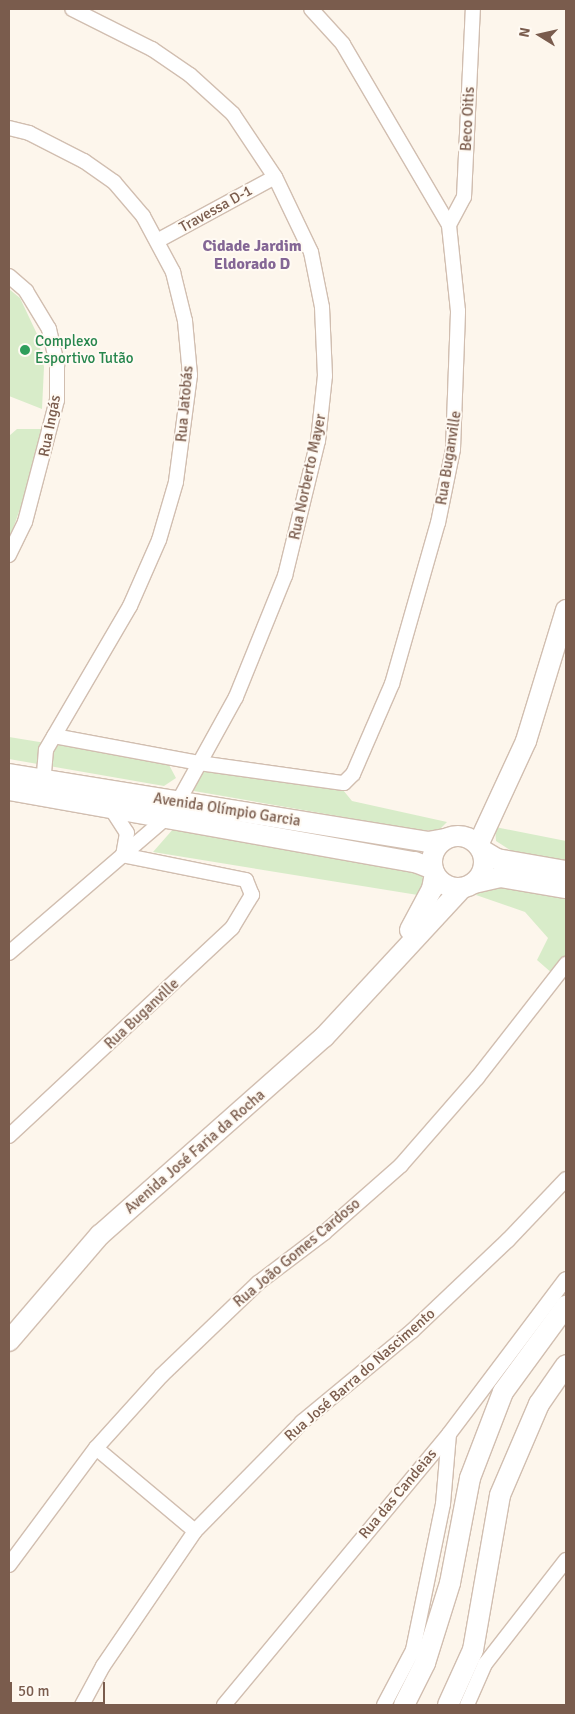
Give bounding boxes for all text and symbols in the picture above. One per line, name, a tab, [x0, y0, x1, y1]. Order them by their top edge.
north arrow	[515, 10, 565, 60]
text: N	[516, 26, 534, 39]
street label: Beco Oitis	[457, 86, 479, 152]
street label: Travessa D-1	[176, 182, 256, 236]
district label: Cidade Jardim Eldorado D	[202, 236, 302, 274]
place label: Complexo Esportivo Tutão	[35, 332, 134, 367]
marker: Complexo Esportivo Tutão	[19, 344, 31, 356]
street label: Rua Jatobás	[173, 365, 197, 443]
street label: Rua Ingás	[35, 394, 65, 458]
street label: Rua Buganville	[433, 410, 465, 506]
street label: Rua Norberto Mayer	[286, 412, 330, 542]
street label: Avenida Olímpio Garcia	[152, 789, 302, 831]
street label: Rua Buganville	[101, 975, 183, 1053]
street label: Avenida José Faria da Rocha	[121, 1086, 269, 1218]
street label: Rua João Gomes Cardoso	[230, 1195, 364, 1311]
street label: Rua José Barra do Nascimento	[281, 1305, 439, 1445]
street label: Rua das Candeias	[355, 1445, 441, 1543]
scale bar	[12, 1672, 108, 1704]
text: 50 m	[18, 1682, 49, 1700]

